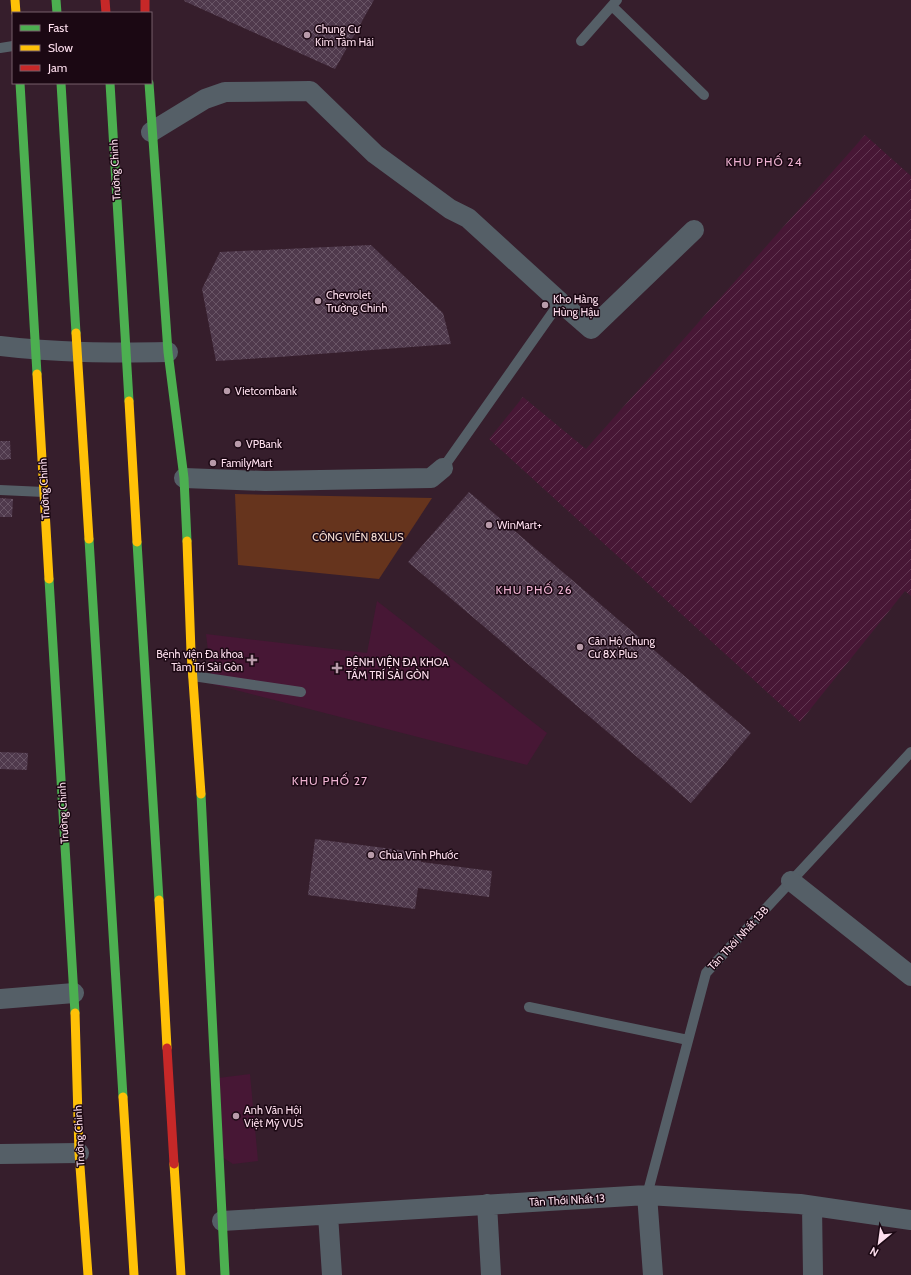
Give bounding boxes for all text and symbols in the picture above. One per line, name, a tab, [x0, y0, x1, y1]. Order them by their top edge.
legend	[12, 12, 152, 84]
text: Fast	[48, 20, 68, 35]
place label: Chung Cư Kim Tâm Hải	[315, 22, 374, 49]
marker: Chung Cư Kim Tâm Hải	[302, 30, 312, 40]
text: Slow	[48, 40, 73, 55]
text: Jam	[47, 60, 67, 75]
street label: Trường Chinh	[106, 139, 124, 201]
district label: KHU PHỐ 24	[725, 153, 803, 169]
place label: Chevrolet Trường Chinh	[326, 288, 388, 315]
place label: Kho Hàng Hùng Hậu	[553, 292, 599, 319]
marker: Chevrolet Trường Chinh	[313, 296, 323, 306]
marker: Kho Hàng Hùng Hậu	[540, 300, 550, 310]
place label: Vietcombank	[235, 384, 297, 398]
marker: Vietcombank	[222, 386, 232, 396]
place label: VPBank	[246, 437, 282, 451]
marker: VPBank	[233, 439, 243, 449]
place label: FamilyMart	[221, 456, 273, 470]
street label: Trường Chinh	[35, 458, 53, 520]
marker: FamilyMart	[208, 458, 218, 468]
place label: WinMart+	[497, 518, 542, 532]
marker: WinMart+	[484, 520, 494, 530]
park label: CÔNG VIÊN 8XLUS	[312, 530, 404, 544]
district label: KHU PHỐ 26	[495, 581, 573, 597]
place label: Căn Hộ Chung Cư 8X Plus	[588, 634, 655, 661]
marker: Căn Hộ Chung Cư 8X Plus	[575, 642, 585, 652]
place label: Bệnh viện Đa khoa Tâm Trí Sài Gòn	[156, 647, 244, 674]
marker: Bệnh viện Đa khoa Tâm Trí Sài Gòn	[246, 654, 258, 666]
place label: BỆNH VIỆN ĐA KHOA TÂM TRÍ SÀI GÒN	[346, 655, 449, 682]
marker: BỆNH VIỆN ĐA KHOA TÂM TRÍ SÀI GÒN	[331, 662, 343, 674]
district label: KHU PHỐ 27	[292, 772, 368, 788]
street label: Trường Chinh	[54, 782, 72, 844]
place label: Chùa Vĩnh Phước	[379, 848, 458, 862]
marker: Chùa Vĩnh Phước	[366, 850, 376, 860]
street label: Tân Thới Nhất 13B	[705, 903, 772, 973]
place label: Anh Văn Hội Việt Mỹ VUS	[244, 1103, 304, 1130]
street label: Trường Chinh	[70, 1105, 88, 1167]
marker: Anh Văn Hội Việt Mỹ VUS	[231, 1111, 241, 1121]
street label: Tân Thới Nhất 13	[529, 1191, 605, 1209]
north arrow	[859, 1223, 899, 1263]
text: N	[867, 1244, 881, 1260]

